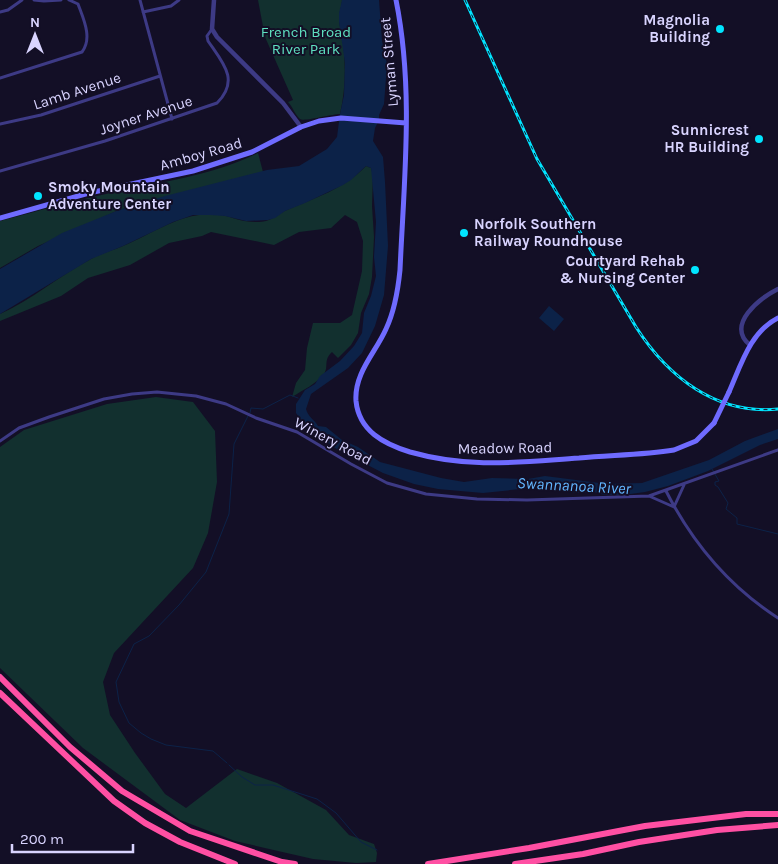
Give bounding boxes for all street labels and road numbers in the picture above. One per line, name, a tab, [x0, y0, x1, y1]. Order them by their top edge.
street label: Lyman Street	[376, 16, 402, 107]
street label: Lamb Avenue	[31, 68, 123, 114]
street label: Joyner Avenue	[97, 92, 195, 138]
street label: Amboy Road	[158, 134, 244, 174]
street label: Winery Road	[291, 413, 375, 469]
street label: Meadow Road	[457, 438, 553, 458]

